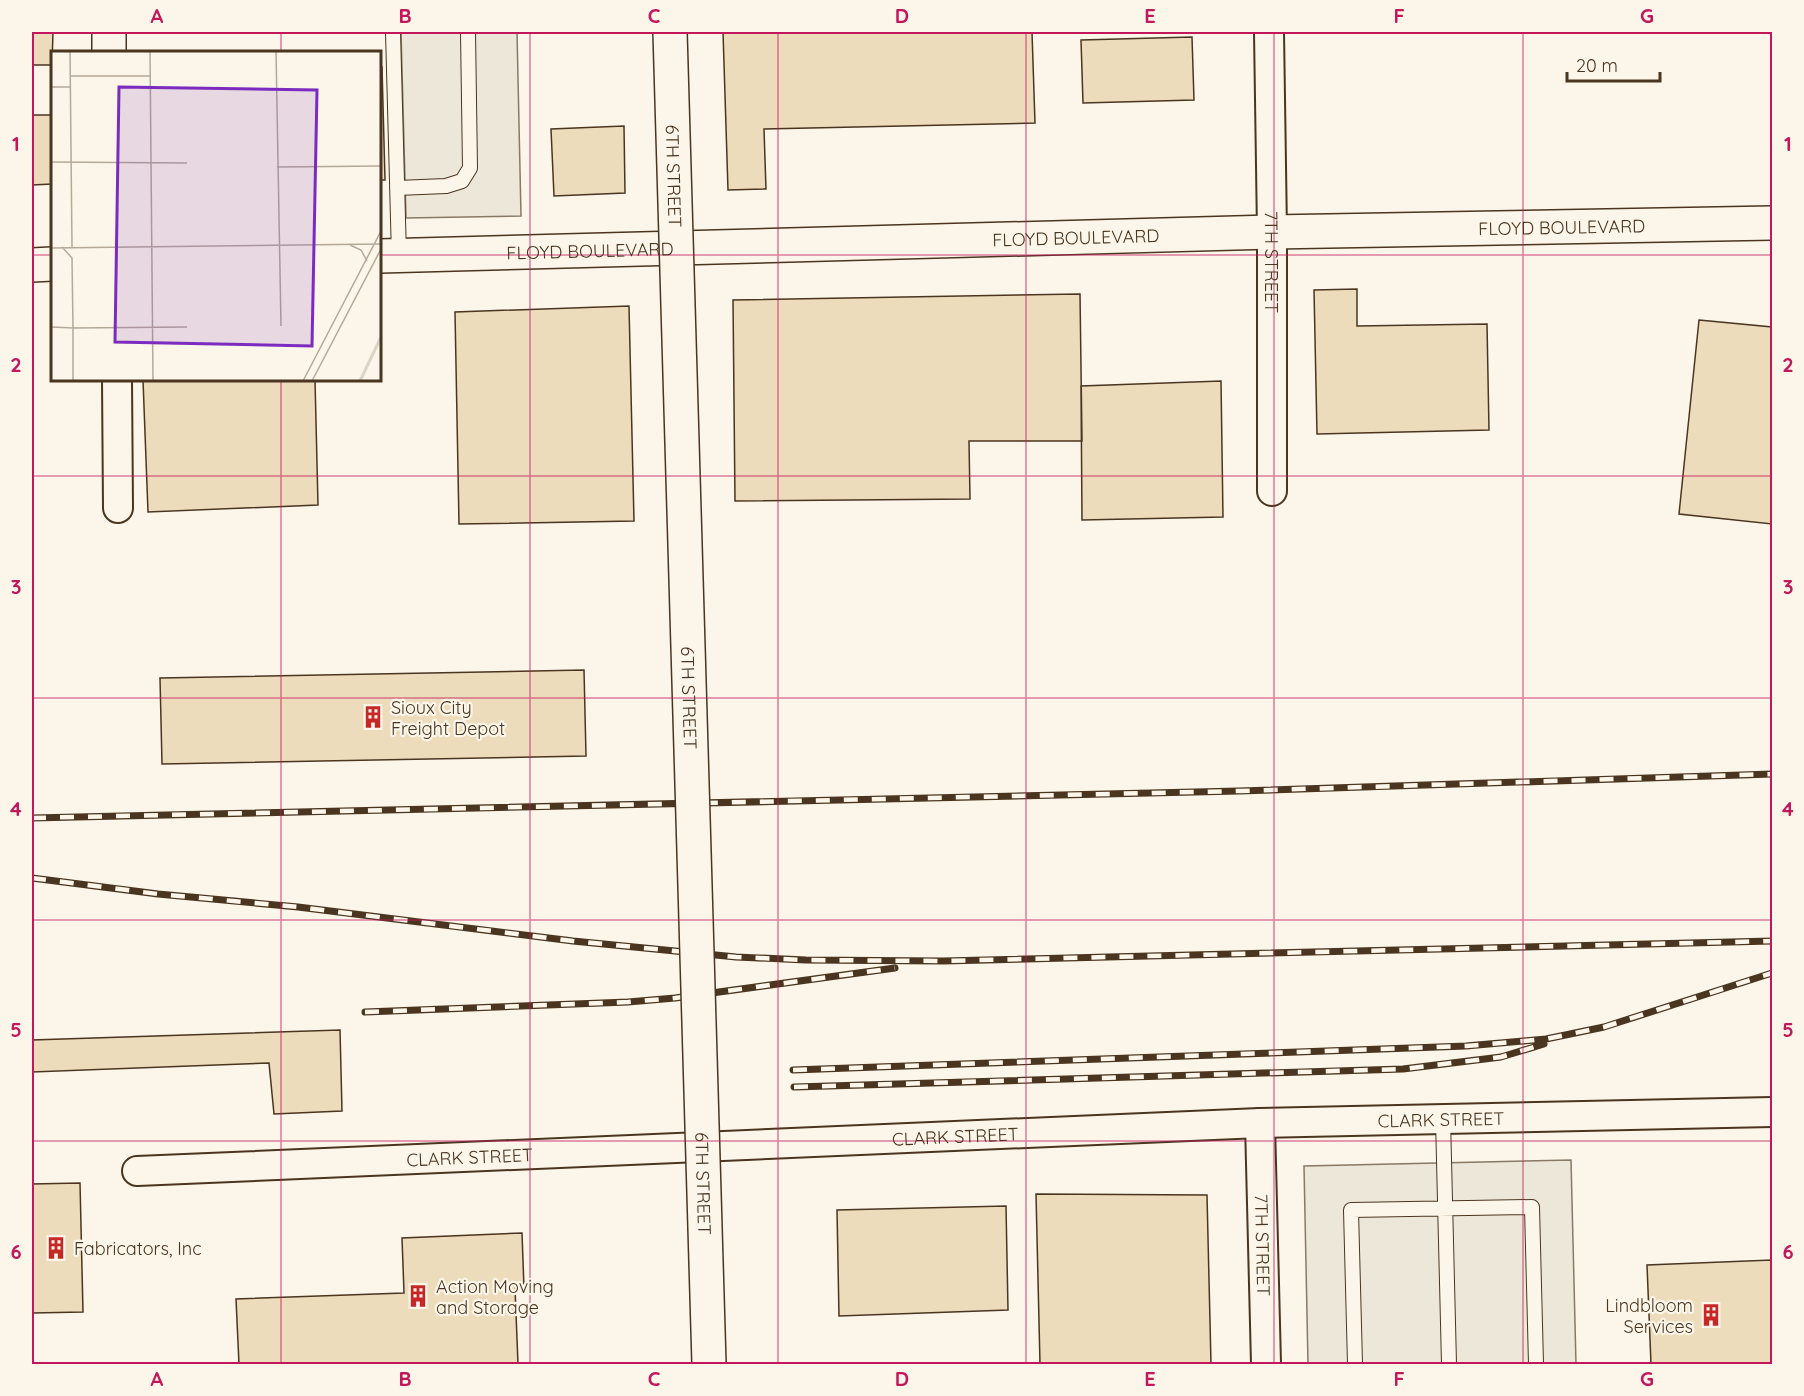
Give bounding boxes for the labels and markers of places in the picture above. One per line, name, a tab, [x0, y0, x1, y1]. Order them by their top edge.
place label: Sioux City Freight Depot	[391, 696, 505, 740]
building icon: Sioux City Freight Depot	[360, 704, 386, 730]
building icon: Fabricators, Inc	[43, 1235, 69, 1261]
place label: Fabricators, Inc	[74, 1237, 202, 1260]
place label: Action Moving and Storage	[436, 1275, 554, 1319]
building icon: Action Moving and Storage	[405, 1283, 431, 1309]
place label: Lindbloom Services	[1605, 1294, 1693, 1338]
building icon: Lindbloom Services	[1698, 1302, 1724, 1328]

